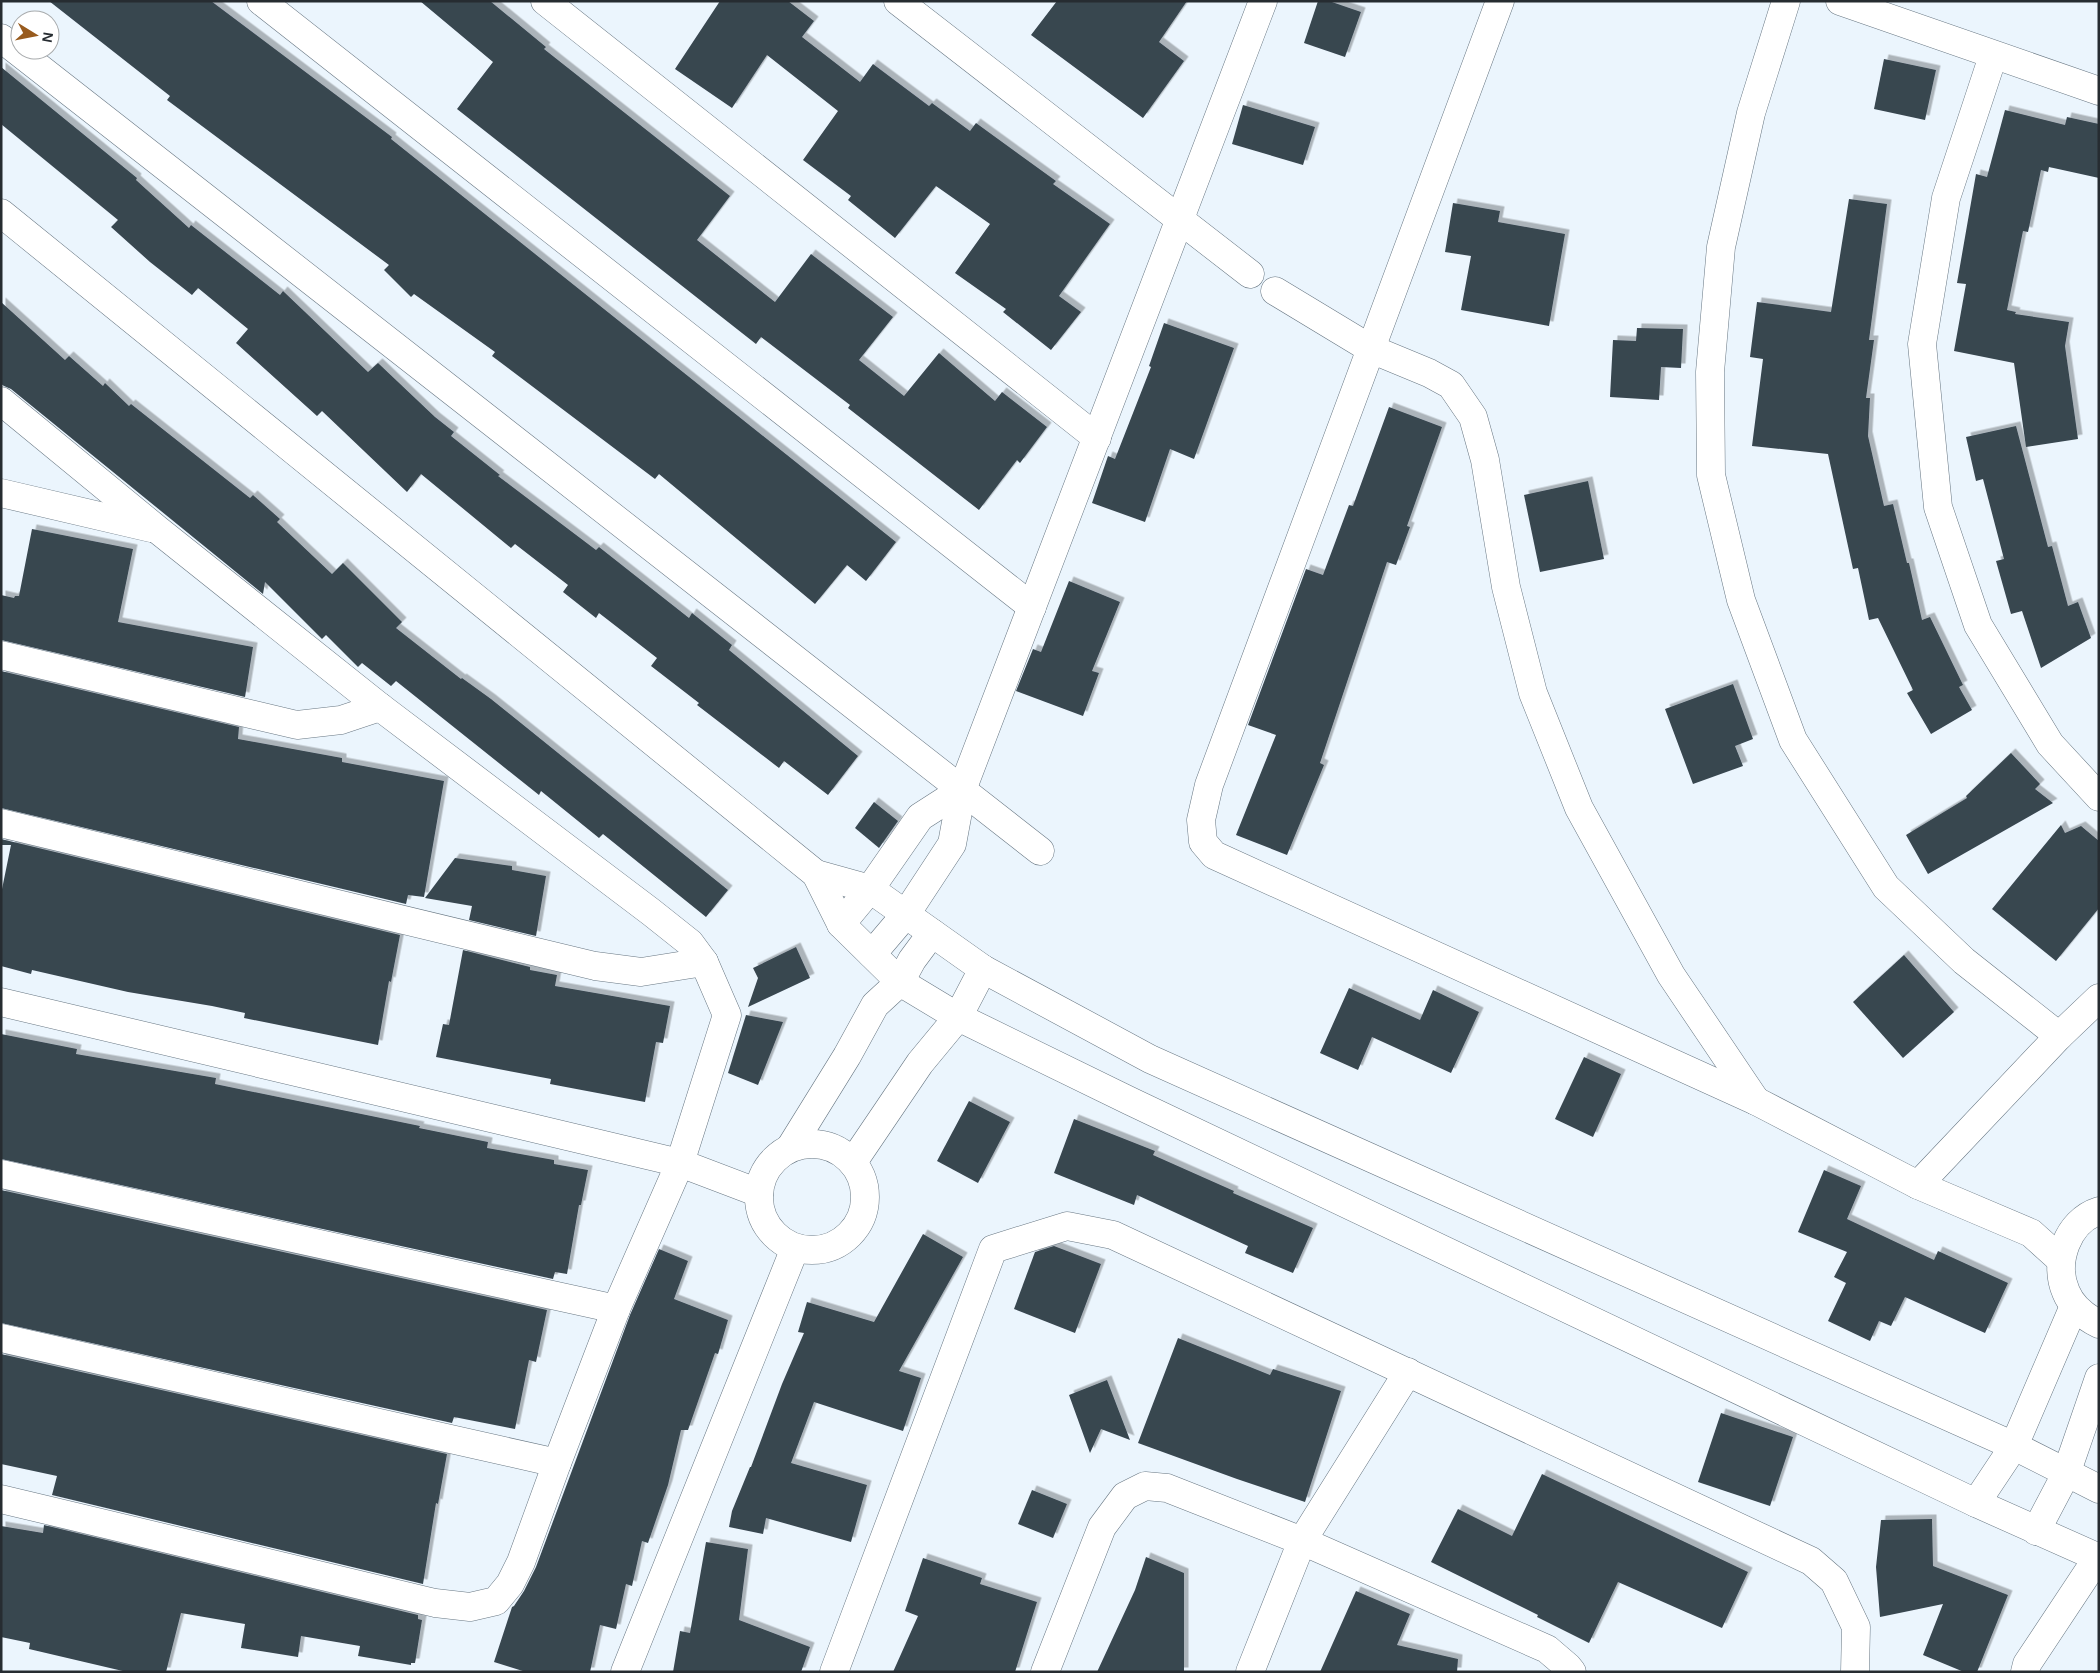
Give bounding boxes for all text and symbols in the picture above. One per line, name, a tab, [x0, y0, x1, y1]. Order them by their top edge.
north arrow	[10, 10, 60, 60]
text: N	[39, 31, 57, 44]

